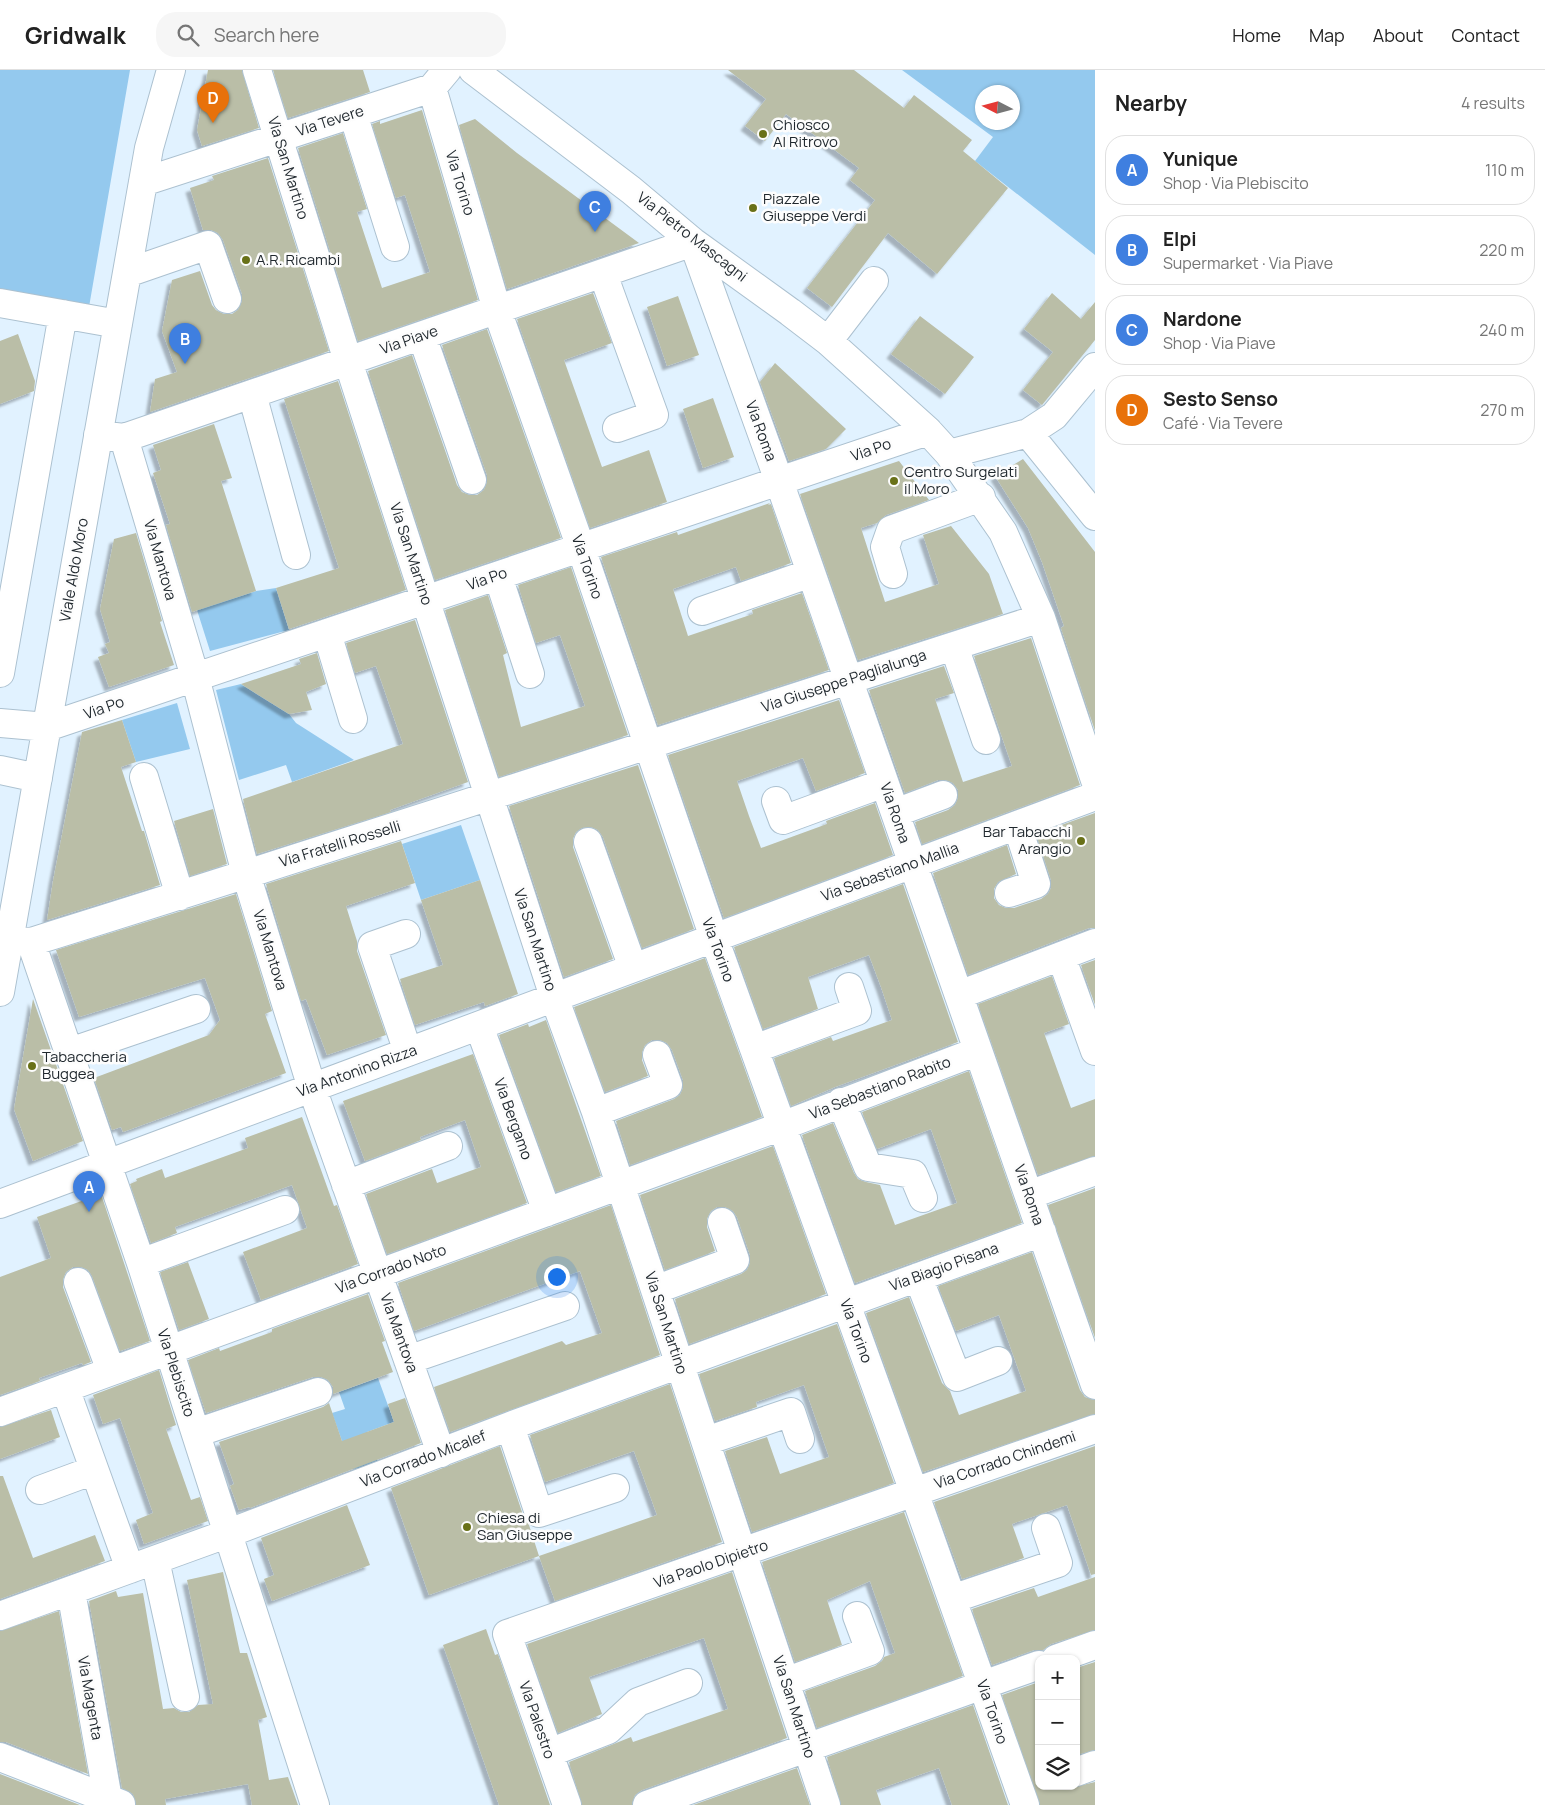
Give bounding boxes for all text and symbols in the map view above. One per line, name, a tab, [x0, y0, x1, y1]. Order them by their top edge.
search box	[156, 12, 506, 57]
text: Gridwalk	[25, 18, 126, 51]
icon: search	[174, 21, 202, 49]
text: Search here	[214, 22, 319, 48]
text: Home	[1232, 23, 1281, 47]
text: Map	[1309, 23, 1345, 47]
text: About	[1373, 23, 1423, 47]
text: Contact	[1451, 23, 1520, 47]
pin: D	[197, 82, 229, 123]
north arrow	[975, 85, 1020, 130]
text: Nearby	[1115, 89, 1187, 117]
text: 4 results	[1461, 92, 1525, 114]
street label: Via Tevere	[293, 100, 367, 141]
street label: Via San Martino	[263, 114, 314, 222]
place label: Chiosco Al Ritrovo	[773, 114, 838, 152]
marker: Chiosco Al Ritrovo	[757, 128, 769, 140]
text: Yunique	[1163, 146, 1238, 172]
street label: Via Torino	[441, 148, 480, 218]
text: A	[1127, 159, 1137, 181]
text: 110 m	[1485, 159, 1524, 181]
text: Shop · Via Plebiscito	[1163, 172, 1309, 194]
street label: Via Pietro Mascagni	[633, 187, 752, 286]
place label: Piazzale Giuseppe Verdi	[763, 188, 867, 226]
pin: C	[579, 191, 611, 232]
marker: Piazzale Giuseppe Verdi	[747, 202, 759, 214]
text: Elpi	[1163, 226, 1196, 252]
text: B	[1127, 239, 1137, 261]
text: 220 m	[1479, 239, 1524, 261]
place label: A.R. Ricambi	[256, 249, 340, 270]
text: Supermarket · Via Piave	[1163, 252, 1333, 274]
marker: A.R. Ricambi	[240, 254, 252, 266]
text: Nardone	[1163, 306, 1242, 332]
text: C	[1126, 319, 1138, 341]
text: 240 m	[1479, 319, 1524, 341]
street label: Via Piave	[377, 320, 441, 359]
pin: B	[169, 323, 201, 364]
text: Shop · Via Piave	[1163, 332, 1276, 354]
text: Sesto Senso	[1163, 386, 1278, 412]
street label: Via Roma	[741, 398, 782, 464]
text: D	[1126, 399, 1138, 421]
text: 270 m	[1480, 399, 1524, 421]
text: Café · Via Tevere	[1163, 412, 1283, 434]
street label: Via Po	[848, 433, 894, 466]
place label: Centro Surgelati il Moro	[904, 461, 1018, 499]
marker: Centro Surgelati il Moro	[888, 475, 900, 487]
street label: Via San Martino	[385, 500, 438, 608]
street label: Viale Aldo Moro	[54, 516, 93, 624]
street label: Via Mantova	[139, 517, 182, 603]
street label: Via Torino	[567, 532, 608, 602]
street label: Via Po	[464, 562, 510, 595]
street label: Via Giuseppe Paglialunga	[759, 644, 929, 717]
street label: Via Po	[81, 691, 127, 724]
street label: Via Roma	[875, 780, 916, 846]
street label: Via Fratelli Rosselli	[277, 815, 403, 872]
place label: Bar Tabacchi Arangio	[983, 821, 1071, 859]
marker: Bar Tabacchi Arangio	[1075, 835, 1087, 847]
street label: Via Sebastiano Mallia	[818, 837, 962, 906]
street label: Via San Martino	[509, 886, 562, 994]
street label: Via Mantova	[248, 907, 293, 993]
street label: Via Torino	[697, 915, 740, 985]
street label: Via Antonino Rizza	[294, 1039, 420, 1102]
place label: Tabaccheria Buggea	[42, 1046, 127, 1084]
street label: Via Sebastiano Rabito	[806, 1051, 954, 1124]
marker: Tabaccheria Buggea	[26, 1060, 38, 1072]
street label: Via Bergamo	[489, 1075, 538, 1163]
street label: Via Roma	[1009, 1162, 1050, 1228]
pin: A	[73, 1171, 105, 1212]
street label: Via Biagio Pisana	[886, 1237, 1001, 1296]
street label: Via Corrado Noto	[332, 1239, 449, 1298]
your location	[544, 1264, 570, 1290]
street label: Via San Martino	[640, 1269, 693, 1377]
street label: Via Mantova	[375, 1290, 424, 1376]
street label: Via Torino	[835, 1296, 878, 1366]
street label: Via Plebiscito	[152, 1326, 201, 1420]
street label: Via Corrado Micalef	[357, 1425, 489, 1492]
street label: Via Corrado Chindemi	[931, 1425, 1078, 1494]
place label: Chiesa di San Giuseppe	[477, 1507, 573, 1545]
marker: Chiesa di San Giuseppe	[461, 1521, 473, 1533]
street label: Via Paolo Dipietro	[651, 1534, 771, 1593]
street label: Via San Martino	[768, 1653, 821, 1761]
street label: Via Magenta	[73, 1654, 108, 1742]
map controls	[1035, 1655, 1080, 1790]
button: +	[1035, 1655, 1080, 1700]
street label: Via Torino	[972, 1677, 1013, 1747]
street label: Via Palestro	[514, 1678, 561, 1762]
button: −	[1035, 1700, 1080, 1745]
button: layers	[1035, 1745, 1080, 1790]

